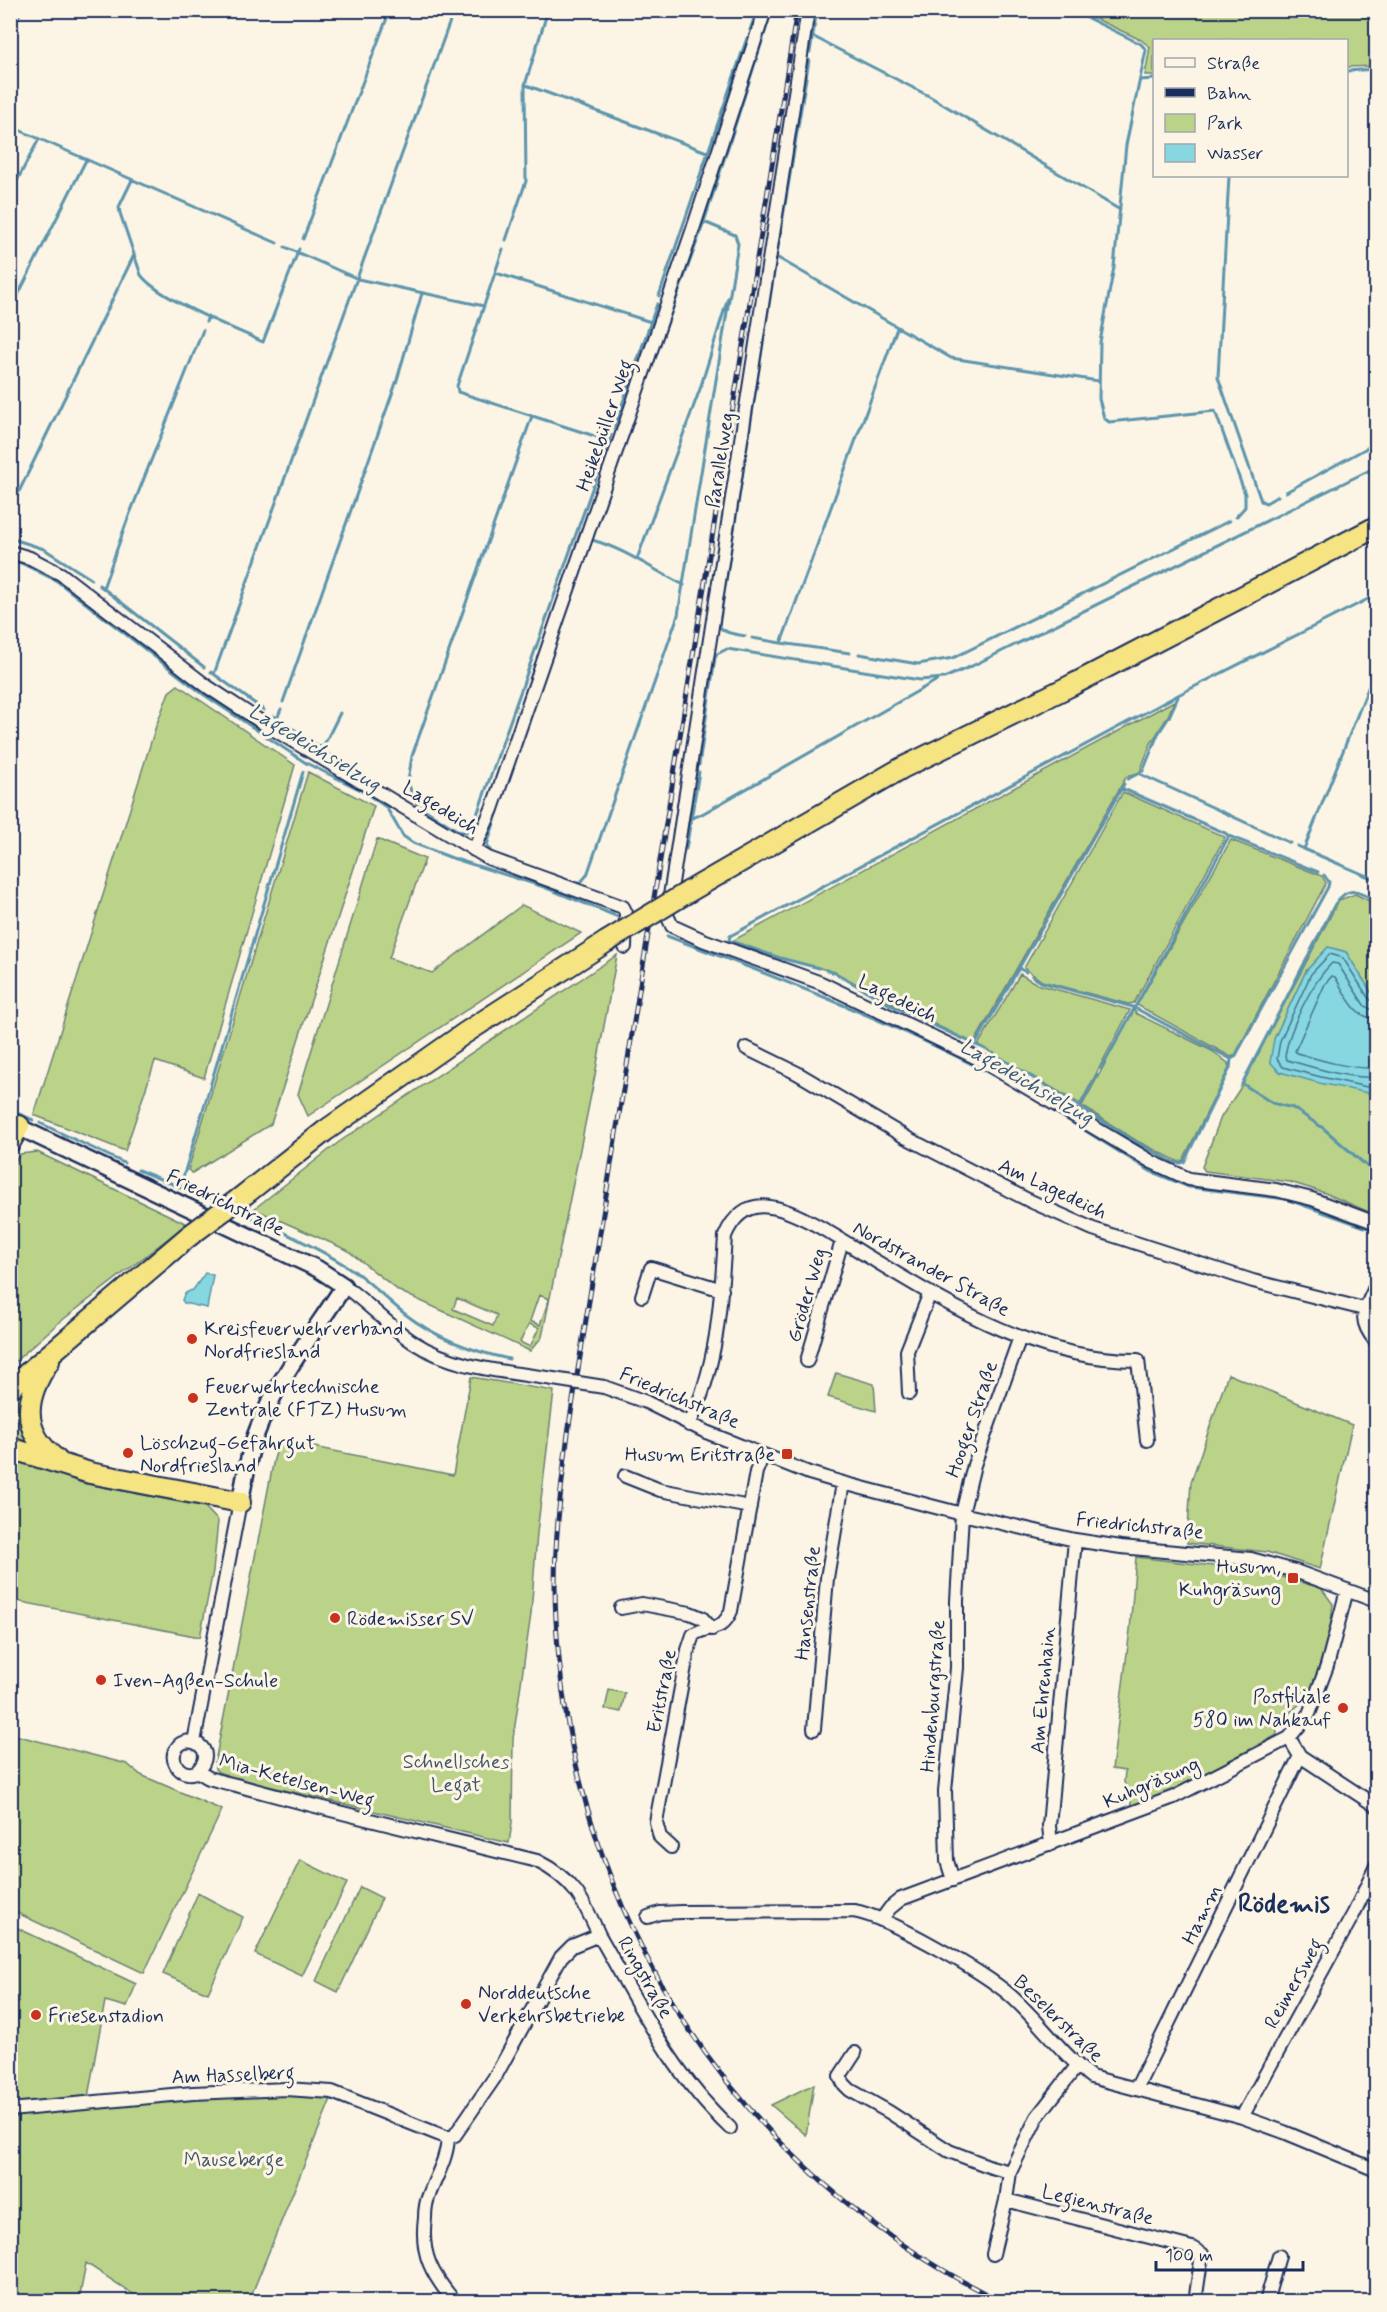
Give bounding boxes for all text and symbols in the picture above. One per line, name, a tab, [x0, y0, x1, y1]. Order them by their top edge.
legend	[1153, 39, 1348, 177]
text: Straße	[1207, 52, 1260, 76]
text: Bahn	[1207, 82, 1251, 106]
text: Park	[1207, 112, 1243, 136]
text: Wasser	[1207, 142, 1264, 166]
street label: Heikebüller Weg	[570, 356, 643, 496]
street label: Parallelweg	[700, 410, 741, 510]
water label: Lagedeichsielzug	[242, 697, 387, 801]
street label: Lagedeich	[396, 775, 484, 843]
street label: Lagedeich	[852, 969, 941, 1032]
water label: Lagedeichsielzug	[954, 1032, 1099, 1134]
street label: Am Lagedeich	[993, 1152, 1111, 1227]
street label: Friedrichstraße	[162, 1163, 289, 1244]
street label: Nordstrander Straße	[848, 1215, 1015, 1324]
street label: Gröder Weg	[781, 1245, 834, 1346]
place label: Kreisfeuerwehrverband Nordfriesland	[204, 1316, 404, 1366]
marker: Kreisfeuerwehrverband Nordfriesland	[185, 1332, 199, 1346]
street label: Hooger Straße	[940, 1357, 1007, 1482]
street label: Friedrichstraße	[615, 1361, 744, 1436]
place label: Feuerwehrtechnische Zentrale (FTZ) Husum	[205, 1374, 407, 1424]
marker: Feuerwehrtechnische Zentrale (FTZ) Husum	[186, 1391, 200, 1405]
place label: Löschzug-Gefahrgut Nordfriesland	[140, 1430, 315, 1480]
place label: Husum Eritstraße	[625, 1442, 775, 1469]
marker: Löschzug-Gefahrgut Nordfriesland	[121, 1446, 135, 1460]
marker: Husum Eritstraße	[780, 1447, 794, 1461]
street label: Friedrichstraße	[1075, 1506, 1205, 1547]
street label: Hansenstraße	[789, 1544, 828, 1662]
place label: Husum, Kuhgräsung	[1179, 1554, 1281, 1605]
marker: Husum, Kuhgräsung	[1286, 1571, 1300, 1585]
place label: Rödemisser SV	[347, 1606, 474, 1633]
marker: Rödemisser SV	[328, 1611, 342, 1625]
street label: Hindenburgstraße	[915, 1619, 952, 1773]
street label: Am Ehrenhain	[1024, 1625, 1063, 1755]
street label: Eritstraße	[641, 1647, 684, 1736]
place label: Iven-Agßen-Schule	[113, 1668, 278, 1695]
marker: Iven-Agßen-Schule	[94, 1673, 108, 1687]
place label: Postfiliale 580 im Nahkauf	[1193, 1684, 1331, 1734]
marker: Postfiliale 580 im Nahkauf	[1336, 1701, 1350, 1715]
street label: Mia-Ketelsen-Weg	[215, 1748, 377, 1817]
park label: Schnellsches Legat	[403, 1749, 509, 1801]
street label: Kuhgräsung	[1099, 1751, 1204, 1817]
street label: Hamm	[1176, 1880, 1228, 1949]
district label: Rödemis	[1238, 1888, 1330, 1922]
street label: Ringstraße	[610, 1932, 679, 2024]
street label: Reimersweg	[1258, 1934, 1332, 2035]
street label: Beselerstraße	[1007, 1969, 1109, 2069]
place label: Norddeutsche Verkehrsbetriebe	[478, 1980, 625, 2030]
marker: Norddeutsche Verkehrsbetriebe	[459, 1997, 473, 2011]
place label: Friesenstadion	[48, 2003, 164, 2030]
marker: Friesenstadion	[29, 2008, 43, 2022]
street label: Am Hasselberg	[171, 2060, 295, 2093]
park label: Mauseberge	[184, 2147, 284, 2176]
street label: Legienstraße	[1038, 2178, 1157, 2234]
scale bar	[1156, 2234, 1303, 2272]
text: 100 m	[1165, 2244, 1213, 2268]

